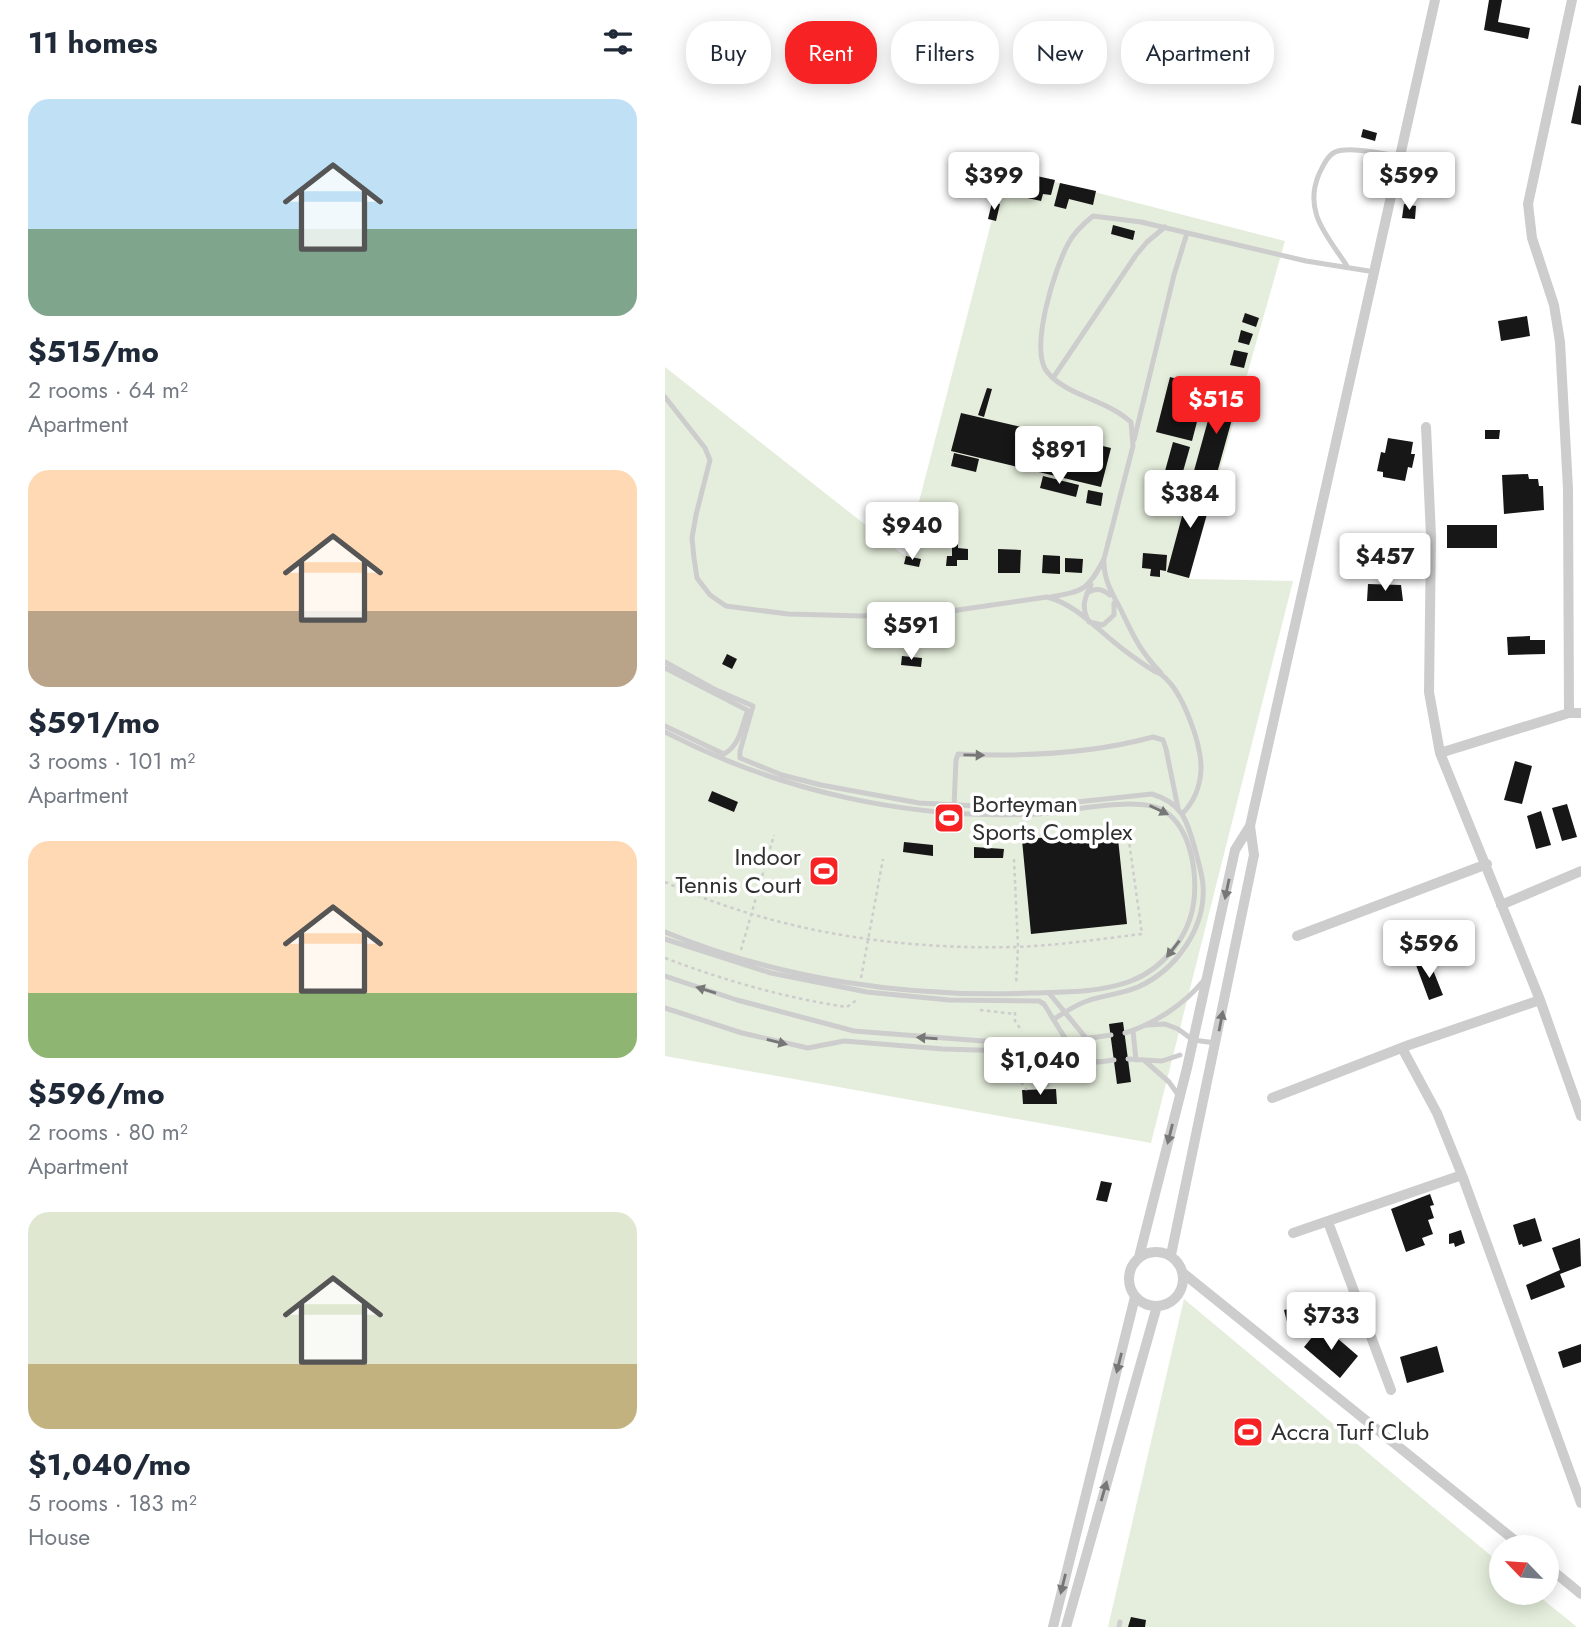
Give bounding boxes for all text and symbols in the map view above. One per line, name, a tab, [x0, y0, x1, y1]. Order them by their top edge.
text: 11 homes	[28, 21, 158, 64]
chip: Buy	[686, 21, 771, 84]
chip: Rent	[785, 21, 877, 84]
chip: Filters	[891, 21, 999, 84]
chip: New	[1013, 21, 1107, 84]
chip: Apartment	[1121, 21, 1274, 84]
icon: filters	[599, 23, 637, 61]
icon: home	[270, 144, 396, 270]
pin: $399	[953, 152, 1035, 212]
pin: $599	[1368, 152, 1450, 212]
text: $399	[964, 158, 1024, 192]
text: $599	[1379, 158, 1439, 192]
text: $515/mo	[28, 330, 159, 373]
text: 2 rooms · 64 m²	[28, 373, 188, 407]
pin: $515	[1175, 376, 1257, 436]
text: $515	[1188, 382, 1244, 416]
text: Apartment	[28, 407, 128, 441]
pin: $891	[1018, 426, 1100, 486]
text: $891	[1031, 432, 1087, 466]
pin: $384	[1149, 470, 1231, 530]
text: $384	[1160, 476, 1220, 510]
pin: $940	[871, 503, 953, 562]
text: $940	[882, 508, 942, 542]
icon: home	[270, 515, 396, 641]
pin: $457	[1344, 534, 1426, 593]
text: $457	[1355, 539, 1415, 573]
pin: $591	[870, 602, 952, 662]
text: $591	[883, 608, 939, 642]
text: $591/mo	[28, 701, 160, 744]
text: 3 rooms · 101 m²	[28, 744, 195, 778]
one-way arrow	[964, 749, 986, 761]
text: Apartment	[28, 778, 128, 812]
place label: Borteyman Sports Complex	[972, 786, 1133, 849]
sports icon: Borteyman Sports Complex	[932, 801, 966, 835]
one-way arrow	[1149, 804, 1169, 815]
place label: Indoor Tennis Court	[675, 839, 802, 902]
sports icon: Indoor Tennis Court	[807, 854, 841, 888]
one-way arrow	[1221, 878, 1232, 900]
icon: home	[270, 886, 396, 1012]
pin: $596	[1388, 920, 1470, 980]
text: $596	[1399, 926, 1459, 960]
one-way arrow	[1166, 940, 1180, 958]
one-way arrow	[695, 984, 716, 994]
one-way arrow	[1215, 1009, 1226, 1031]
one-way arrow	[916, 1032, 938, 1043]
one-way arrow	[766, 1037, 788, 1048]
pin: $1,040	[983, 1038, 1097, 1097]
text: $1,040	[1000, 1043, 1080, 1077]
text: $596/mo	[28, 1072, 165, 1115]
text: 2 rooms · 80 m²	[28, 1115, 188, 1149]
one-way arrow	[1164, 1124, 1175, 1146]
text: Apartment	[28, 1149, 128, 1183]
icon: home	[270, 1257, 396, 1383]
pin: $733	[1290, 1292, 1372, 1352]
text: $733	[1303, 1298, 1359, 1332]
one-way arrow	[1113, 1352, 1124, 1374]
place label: Accra Turf Club	[1271, 1414, 1429, 1449]
sports icon: Accra Turf Club	[1231, 1415, 1265, 1449]
text: $1,040/mo	[28, 1443, 191, 1486]
one-way arrow	[1100, 1480, 1110, 1501]
text: 5 rooms · 183 m²	[28, 1486, 197, 1520]
text: House	[28, 1520, 90, 1554]
north arrow	[1489, 1535, 1559, 1605]
map controls	[1489, 1535, 1559, 1605]
one-way arrow	[1057, 1573, 1068, 1595]

